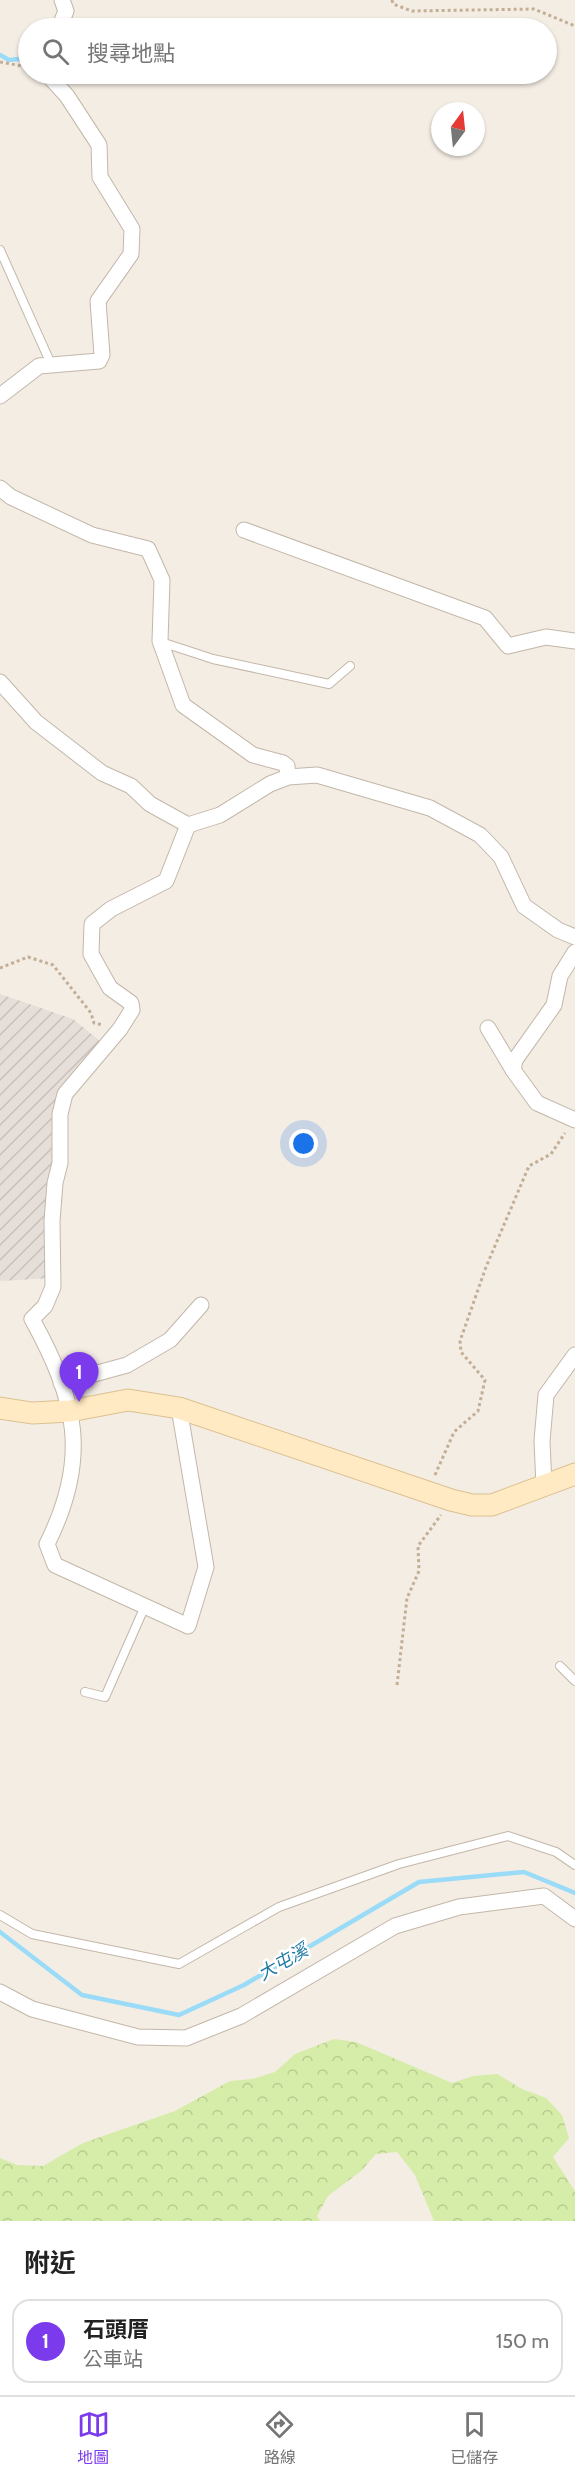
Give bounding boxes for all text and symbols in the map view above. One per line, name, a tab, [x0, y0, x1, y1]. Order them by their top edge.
search box	[18, 18, 557, 84]
icon: search	[39, 35, 72, 68]
text: 搜尋地點	[87, 40, 175, 67]
north arrow	[431, 102, 485, 156]
your location	[289, 1129, 318, 1158]
pin: 1	[60, 1352, 98, 1402]
water label: 大屯溪	[254, 1937, 314, 1985]
text: 附近	[24, 2247, 76, 2279]
text: 石頭厝	[83, 2316, 149, 2343]
text: 1	[42, 2329, 49, 2353]
text: 150 m	[496, 2329, 549, 2353]
text: 公車站	[83, 2347, 143, 2371]
tab: 地圖	[77, 2408, 110, 2468]
tab: 路線	[263, 2408, 296, 2468]
tab: 已儲存	[450, 2408, 498, 2468]

